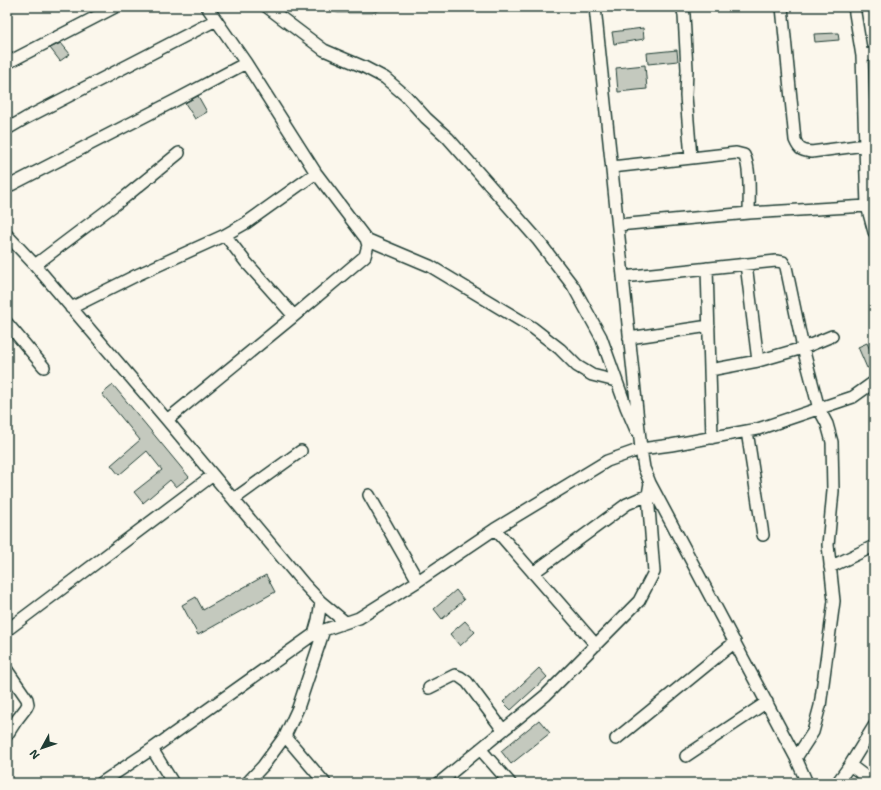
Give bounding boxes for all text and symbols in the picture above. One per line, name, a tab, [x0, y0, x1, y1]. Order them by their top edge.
north arrow	[22, 728, 62, 768]
text: N	[26, 746, 43, 762]

